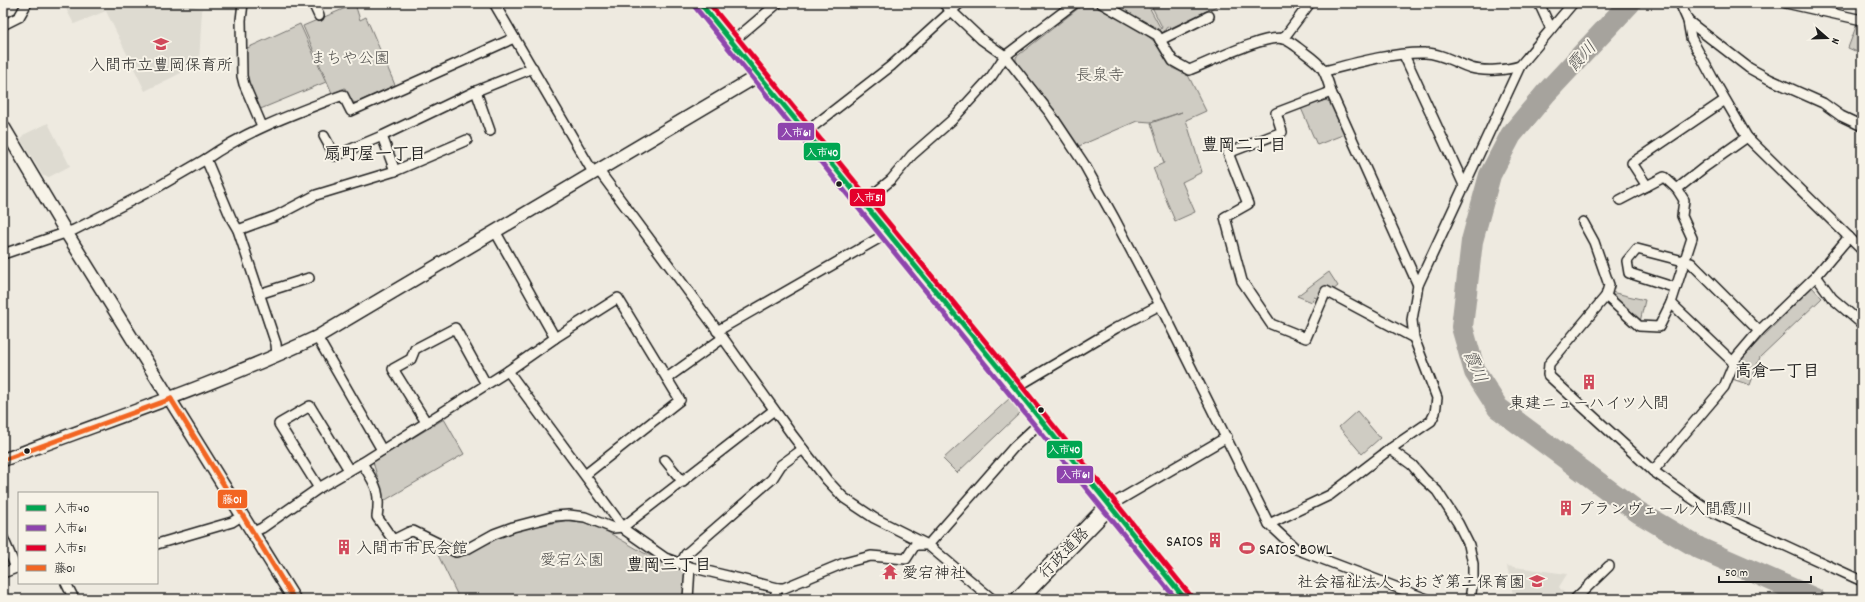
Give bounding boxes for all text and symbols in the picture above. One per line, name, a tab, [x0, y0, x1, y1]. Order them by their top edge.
north arrow	[1807, 18, 1847, 58]
school or university icon: 入間市立豊岡保育所	[152, 35, 170, 53]
text: N	[1826, 35, 1843, 47]
water label: 霞川	[1563, 37, 1604, 79]
park label: まちや公園	[310, 48, 390, 71]
place label: 入間市立豊岡保育所	[89, 55, 233, 78]
park label: 長泉寺	[1076, 65, 1124, 88]
line badge: 入市61	[777, 122, 815, 141]
text: 入市61	[781, 126, 811, 142]
district label: 豊岡二丁目	[1202, 135, 1287, 159]
line badge: 入市40	[803, 142, 841, 161]
district label: 扇町屋一丁目	[324, 144, 426, 168]
text: 入市40	[806, 146, 838, 162]
unlabelled marker	[834, 179, 844, 189]
line badge: 入市51	[849, 188, 886, 207]
text: 入市51	[853, 191, 883, 207]
water label: 霞川	[1456, 347, 1491, 388]
district label: 高倉一丁目	[1735, 361, 1820, 385]
building icon: 東建ニューハイツ入間	[1580, 373, 1598, 391]
place label: 東建ニューハイツ入間	[1509, 393, 1669, 416]
unlabelled marker	[1036, 405, 1046, 415]
line badge: 入市40	[1046, 440, 1083, 459]
text: 入市40	[1048, 443, 1080, 459]
unlabelled marker	[22, 446, 32, 456]
line badge: 入市61	[1056, 465, 1094, 484]
text: 入市61	[1060, 468, 1090, 484]
line badge: 藤01	[217, 489, 248, 509]
legend	[18, 492, 158, 584]
text: 藤01	[222, 493, 242, 509]
building icon: プランヴェール入間霞川	[1557, 499, 1575, 517]
place label: プランヴェール入間霞川	[1578, 499, 1753, 522]
text: 入市40	[54, 501, 90, 518]
text: 入市61	[54, 521, 87, 538]
street label: 行政道路	[1034, 523, 1095, 585]
place label: SAIOS	[1166, 531, 1203, 554]
building icon: SAIOS	[1206, 531, 1224, 549]
building icon: 入間市市民会館	[335, 538, 353, 556]
place label: 入間市市民会館	[356, 538, 468, 561]
sports icon: SAIOS BOWL	[1238, 539, 1256, 557]
place label: SAIOS BOWL	[1259, 539, 1333, 562]
text: 入市51	[54, 541, 86, 558]
park label: 愛宕公園	[540, 550, 604, 573]
district label: 豊岡三丁目	[627, 555, 712, 579]
scale bar	[1719, 558, 1811, 584]
text: 藤01	[54, 561, 75, 578]
temple icon: 愛宕神社	[881, 563, 899, 581]
place label: 愛宕神社	[902, 563, 966, 586]
text: 50 m	[1725, 565, 1748, 582]
place label: 社会福祉法人 おおぎ第二保育園	[1297, 572, 1525, 595]
school or university icon: 社会福祉法人 おおぎ第二保育園	[1528, 572, 1546, 590]

